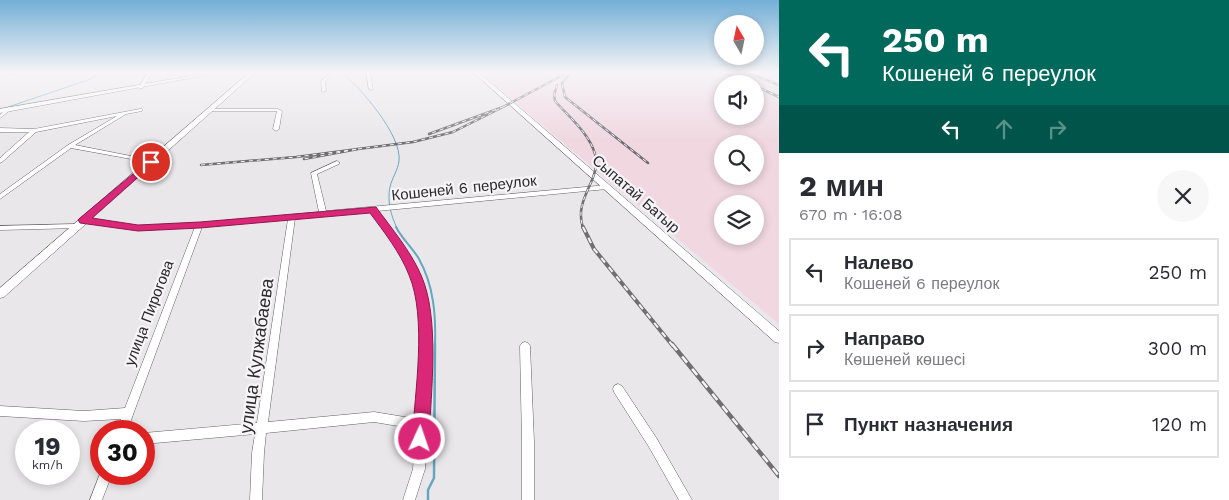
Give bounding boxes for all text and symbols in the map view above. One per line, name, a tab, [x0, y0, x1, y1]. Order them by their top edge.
north arrow	[714, 15, 764, 65]
map controls	[714, 15, 764, 245]
text: 250 m	[882, 19, 989, 61]
icon: left	[799, 20, 864, 85]
text: Кошеней 6 переулок	[882, 61, 1096, 86]
button: sound	[714, 75, 764, 125]
icon: left	[937, 115, 965, 143]
icon: ahead	[990, 115, 1018, 143]
icon: right	[1043, 115, 1071, 143]
button: search	[714, 135, 764, 185]
pin	[130, 141, 172, 183]
icon: arrive	[137, 148, 165, 176]
street label: Сыпатай Батыр	[589, 151, 683, 237]
text: 2 мин	[799, 168, 884, 203]
button: close	[1157, 170, 1209, 222]
street label: Кошеней 6 переулок	[391, 171, 538, 205]
button: layers	[714, 195, 764, 245]
text: 670 m · 16:08	[799, 205, 903, 224]
text: Налево	[844, 251, 914, 274]
street label: улица Пирогова	[121, 257, 178, 368]
icon: left	[801, 258, 829, 286]
text: 250 m	[1148, 261, 1207, 284]
text: Кошеней 6 переулок	[844, 274, 1000, 293]
street label: улица Кулжабаева	[235, 276, 277, 435]
text: Направо	[844, 327, 925, 350]
icon: right	[801, 334, 829, 362]
text: 300 m	[1148, 337, 1207, 360]
text: Көшеней көшесі	[844, 350, 965, 369]
icon: arrive	[801, 410, 829, 438]
position arrow	[393, 412, 445, 464]
text: Пункт назначения	[844, 413, 1013, 436]
text: 120 m	[1152, 413, 1207, 436]
speed limit sign: 30	[90, 420, 155, 485]
text: 19	[34, 432, 61, 461]
text: km/h	[32, 458, 63, 472]

